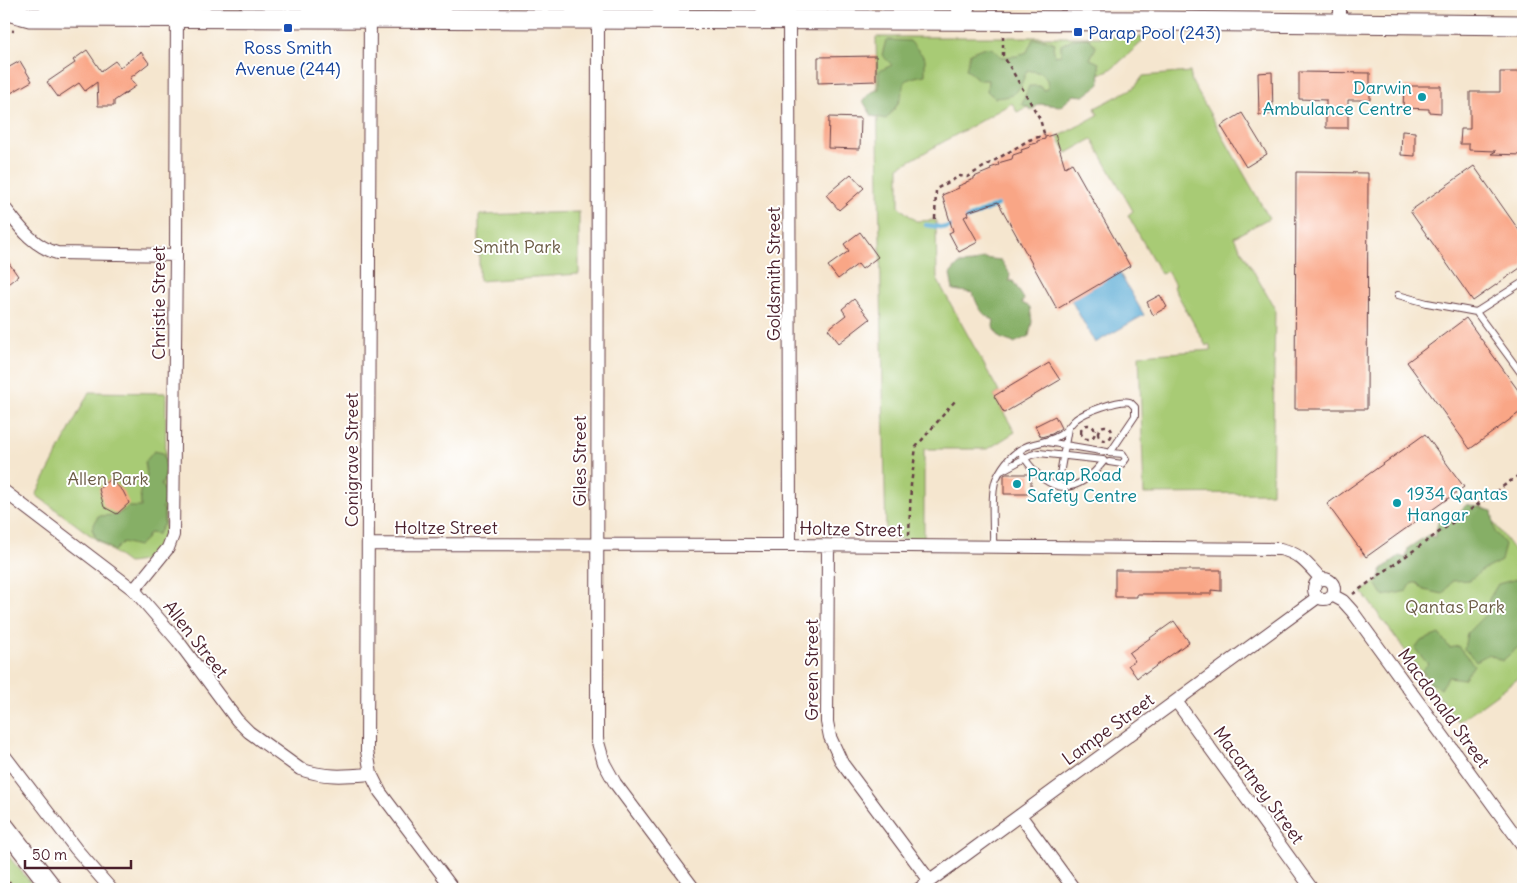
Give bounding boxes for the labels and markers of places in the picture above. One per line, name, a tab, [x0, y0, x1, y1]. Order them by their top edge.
place label: Parap Pool (243)	[1088, 21, 1221, 44]
marker: Ross Smith Avenue (244)	[282, 22, 294, 34]
marker: Parap Pool (243)	[1072, 26, 1084, 38]
place label: Ross Smith Avenue (244)	[235, 36, 341, 80]
place label: Darwin Ambulance Centre	[1263, 76, 1412, 120]
marker: Darwin Ambulance Centre	[1416, 91, 1428, 103]
place label: Parap Road Safety Centre	[1027, 463, 1137, 507]
marker: Parap Road Safety Centre	[1011, 478, 1023, 490]
place label: 1934 Qantas Hangar	[1407, 482, 1508, 526]
marker: 1934 Qantas Hangar	[1391, 497, 1403, 509]

